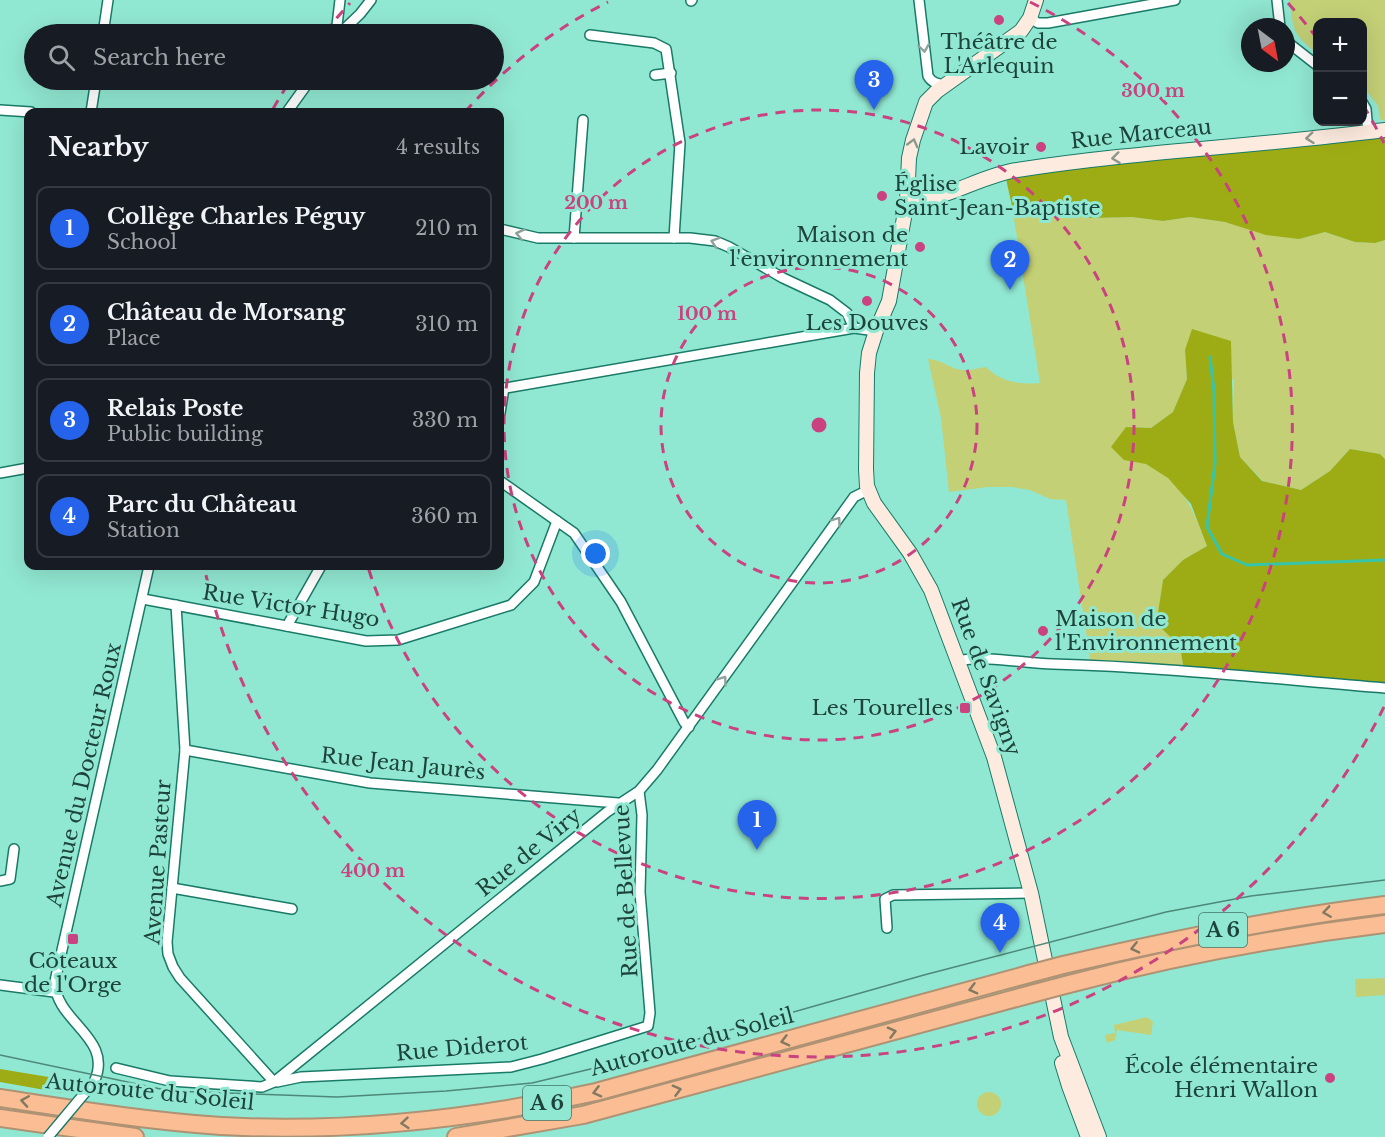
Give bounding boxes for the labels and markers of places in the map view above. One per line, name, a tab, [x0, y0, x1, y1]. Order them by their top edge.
marker: Théâtre de L'Arlequin	[992, 13, 1006, 27]
place label: Théâtre de L'Arlequin	[941, 29, 1057, 79]
pin: 3	[854, 60, 894, 110]
place label: Lavoir	[959, 134, 1029, 160]
marker: Lavoir	[1034, 140, 1048, 154]
place label: Église Saint-Jean-Baptiste	[894, 171, 1100, 221]
marker: Église Saint-Jean-Baptiste	[875, 189, 889, 203]
place label: Maison de l'environnement	[730, 222, 908, 272]
marker: Maison de l'environnement	[913, 240, 927, 254]
pin: 2	[990, 240, 1030, 290]
marker: Les Douves	[860, 294, 874, 308]
place label: Les Douves	[805, 310, 929, 336]
centre of rings	[809, 415, 829, 435]
place label: Maison de l'Environnement	[1055, 606, 1237, 656]
marker: Maison de l'Environnement	[1036, 624, 1050, 638]
place label: Les Tourelles	[811, 695, 953, 721]
marker: Les Tourelles	[958, 701, 972, 715]
pin: 1	[738, 800, 777, 850]
pin: 4	[980, 904, 1020, 953]
marker: Côteaux de l'Orge	[66, 932, 80, 946]
place label: Côteaux de l'Orge	[24, 948, 122, 998]
place label: École élémentaire Henri Wallon	[1124, 1053, 1318, 1103]
marker: École élémentaire Henri Wallon	[1323, 1071, 1337, 1085]

